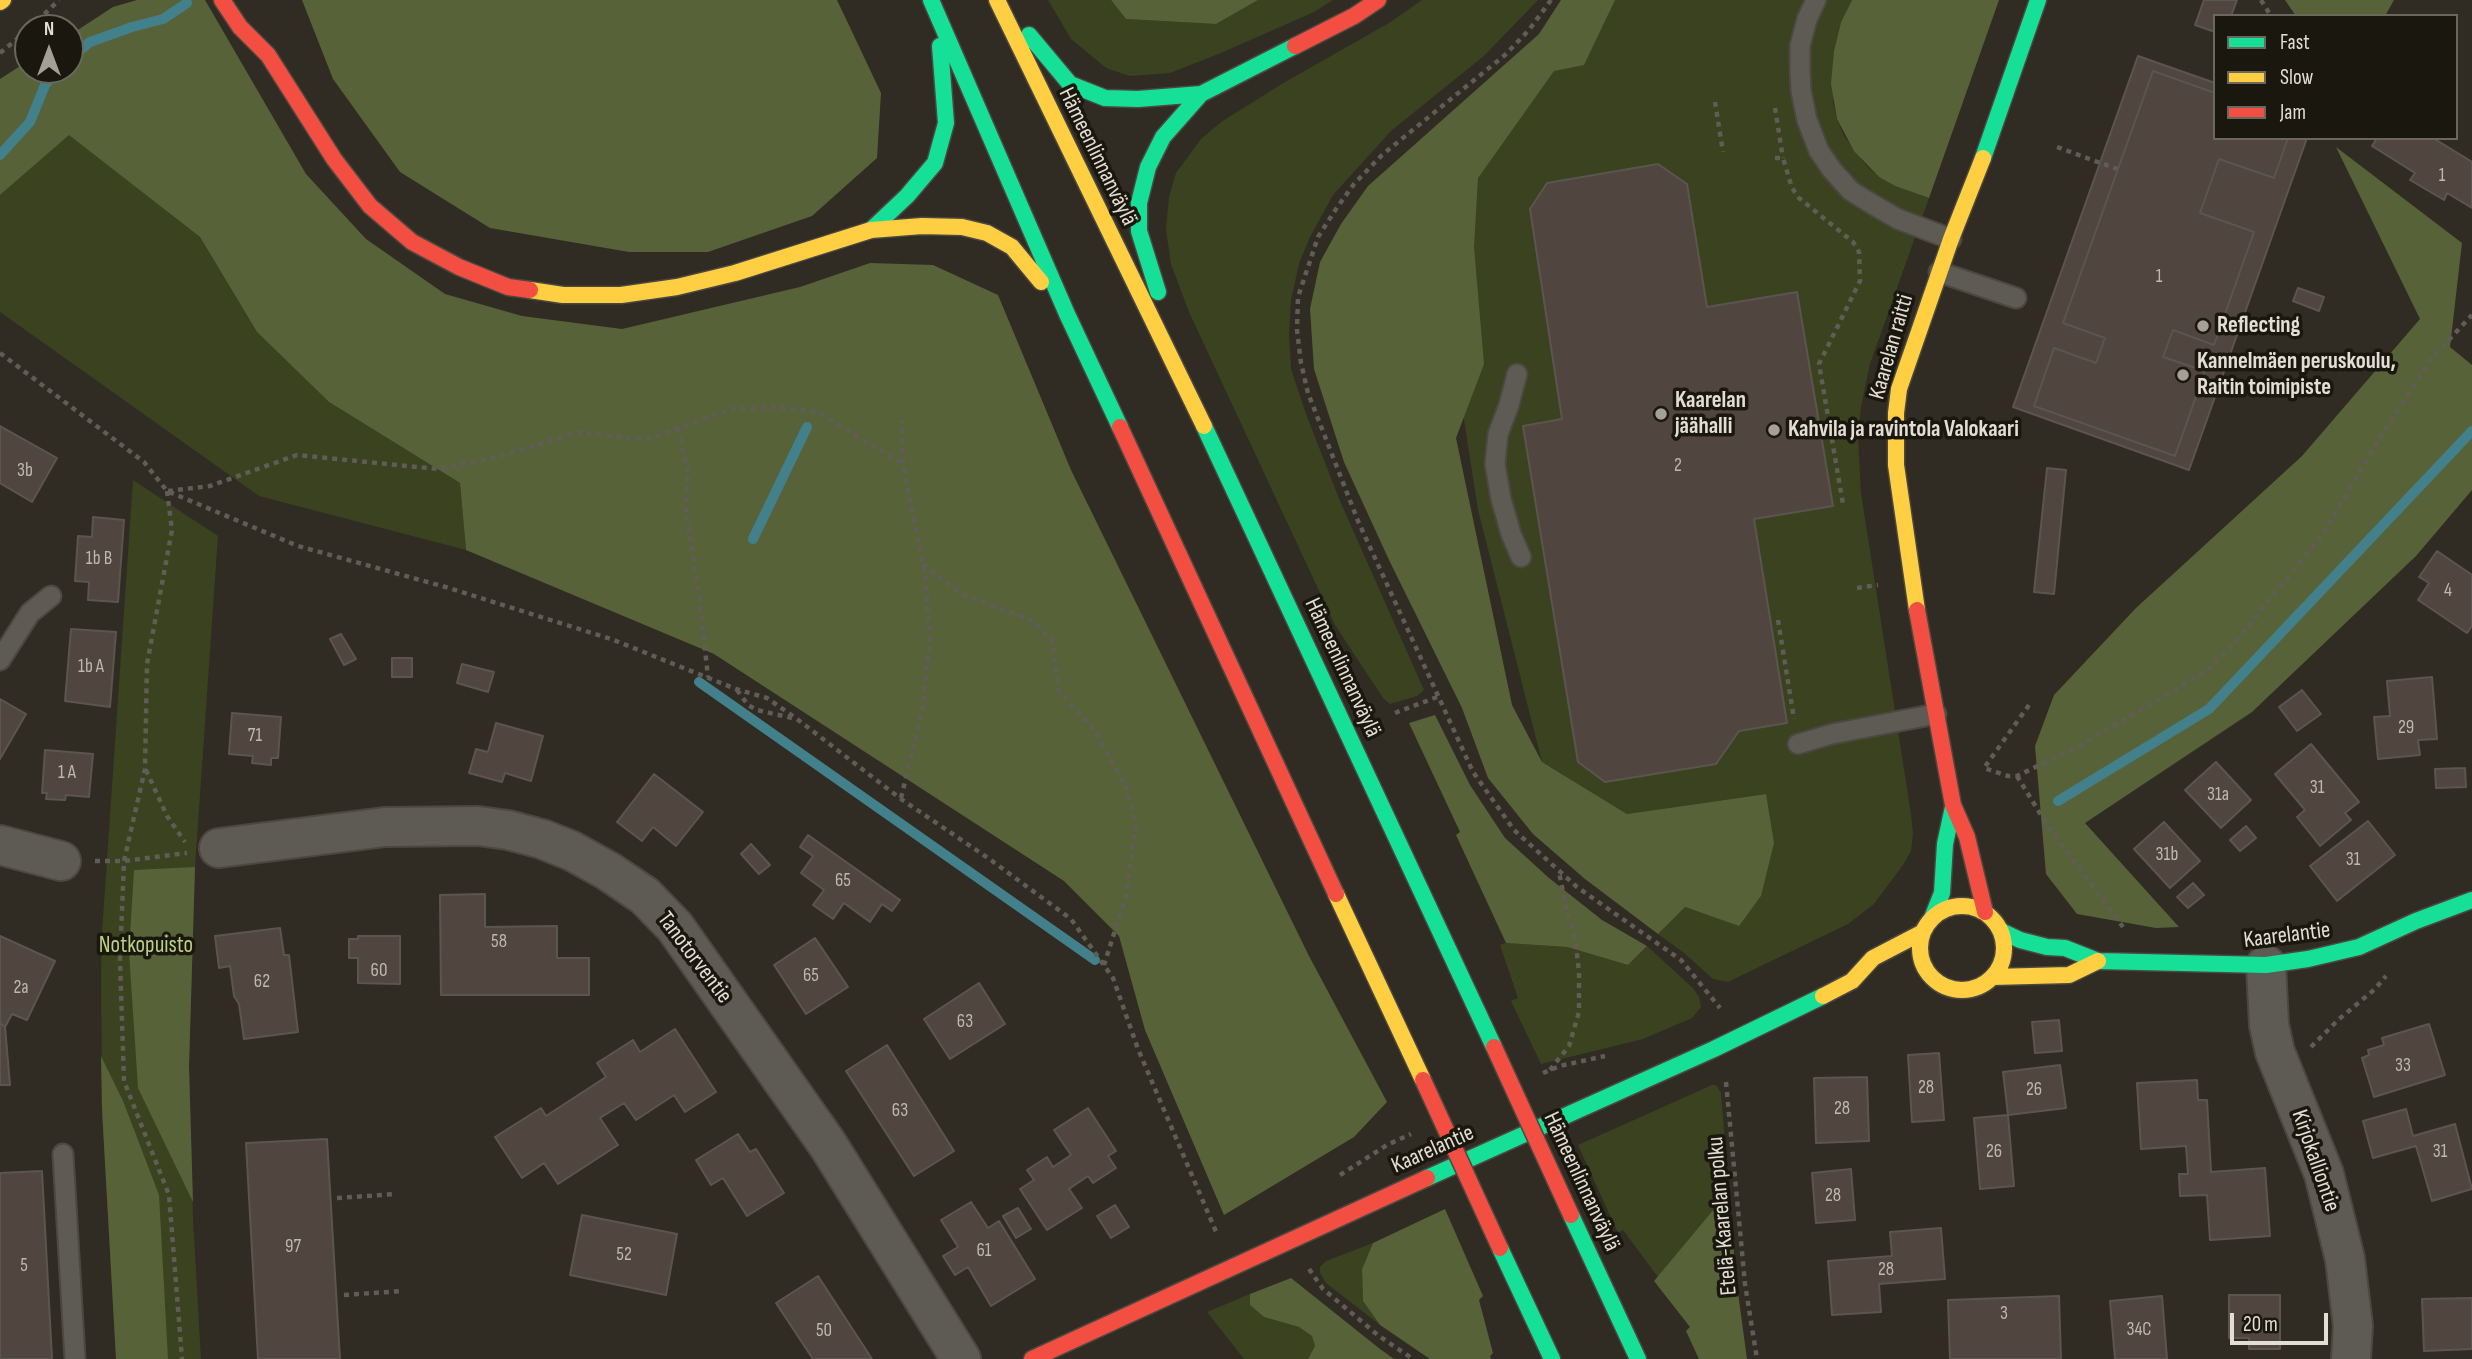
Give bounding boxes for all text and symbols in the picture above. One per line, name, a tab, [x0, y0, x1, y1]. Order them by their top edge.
north arrow	[14, 14, 84, 84]
legend	[2213, 14, 2458, 140]
text: N	[44, 18, 54, 41]
text: Fast	[2280, 30, 2310, 55]
text: Slow	[2280, 65, 2313, 90]
street label: Hämeenlinnanväylä	[1052, 83, 1142, 231]
text: Jam	[2280, 100, 2306, 125]
house number: 1	[2439, 165, 2445, 187]
house number: 1	[2156, 266, 2162, 288]
street label: Kaarelan raitti	[1864, 291, 1920, 403]
place label: Reflecting	[2217, 312, 2300, 340]
marker: Reflecting	[2195, 318, 2211, 334]
place label: Kannelmäen peruskoulu, Raitin toimipiste	[2197, 348, 2396, 402]
marker: Kannelmäen peruskoulu, Raitin toimipiste	[2175, 367, 2191, 383]
place label: Kaarelan jäähalli	[1675, 387, 1746, 441]
marker: Kaarelan jäähalli	[1653, 406, 1669, 422]
place label: Kahvila ja ravintola Valokaari	[1788, 416, 2019, 444]
marker: Kahvila ja ravintola Valokaari	[1766, 422, 1782, 438]
house number: 2	[1674, 455, 1682, 477]
house number: 3b	[17, 460, 33, 482]
house number: 1b B	[86, 548, 112, 570]
house number: 4	[2444, 580, 2452, 602]
street label: Hämeenlinnanväylä	[1298, 594, 1386, 742]
house number: 1b A	[78, 656, 104, 678]
house number: 29	[2398, 717, 2414, 739]
house number: 71	[248, 725, 262, 747]
house number: 1 A	[58, 762, 76, 784]
house number: 31	[2310, 777, 2324, 799]
house number: 31a	[2207, 784, 2229, 806]
house number: 31b	[2156, 844, 2178, 866]
house number: 31	[2346, 849, 2360, 871]
house number: 65	[835, 870, 851, 892]
street label: Tanotorventie	[651, 907, 737, 1009]
street label: Kaarelantie	[2242, 917, 2332, 955]
house number: 58	[491, 931, 507, 953]
park label: Notkopuisto	[99, 932, 193, 960]
house number: 60	[371, 960, 387, 982]
house number: 65	[803, 965, 819, 987]
house number: 62	[254, 971, 270, 993]
house number: 2a	[13, 977, 29, 999]
house number: 63	[957, 1011, 973, 1033]
house number: 33	[2395, 1055, 2411, 1077]
house number: 28	[1918, 1077, 1934, 1099]
house number: 26	[2026, 1079, 2042, 1101]
house number: 28	[1834, 1098, 1850, 1120]
house number: 63	[892, 1100, 908, 1122]
street label: Kirjokalliontie	[2285, 1106, 2345, 1216]
street label: Hämeenlinnanväylä	[1537, 1108, 1625, 1256]
street label: Kaarelantie	[1388, 1120, 1478, 1180]
street label: Etelä-Kaarelan polku	[1702, 1136, 1744, 1296]
house number: 26	[1986, 1141, 2002, 1163]
house number: 31	[2433, 1141, 2447, 1163]
house number: 28	[1825, 1185, 1841, 1207]
house number: 97	[285, 1236, 301, 1258]
house number: 61	[977, 1240, 991, 1262]
house number: 52	[616, 1244, 632, 1266]
house number: 5	[20, 1255, 28, 1277]
house number: 28	[1878, 1259, 1894, 1281]
scale bar	[2234, 1300, 2332, 1344]
house number: 3	[2000, 1303, 2008, 1325]
text: 20 m	[2243, 1312, 2278, 1337]
house number: 34C	[2126, 1319, 2152, 1341]
house number: 50	[816, 1320, 832, 1342]

